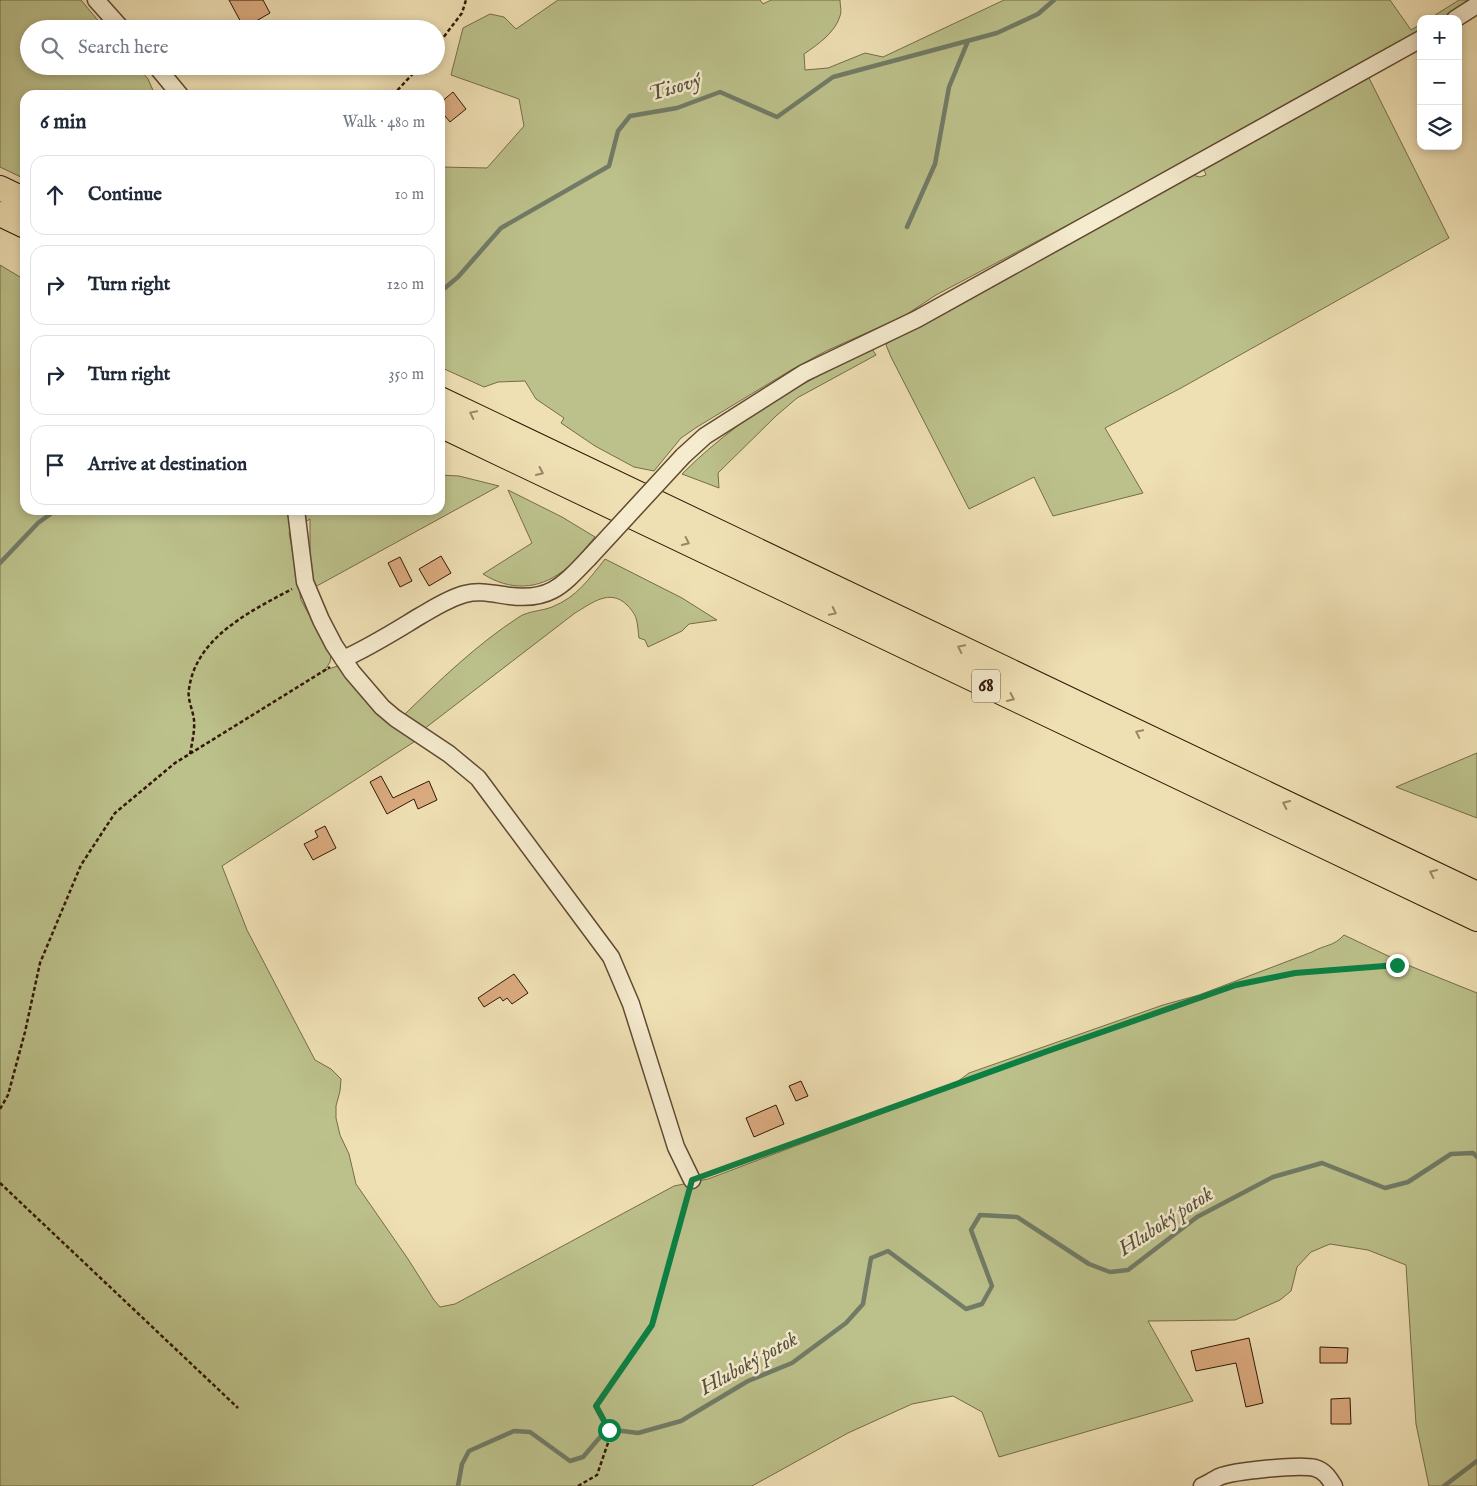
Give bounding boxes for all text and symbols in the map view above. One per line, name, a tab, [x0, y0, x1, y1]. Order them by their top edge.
map controls	[1417, 15, 1462, 150]
button: +	[1417, 15, 1462, 60]
search box	[20, 20, 445, 75]
icon: search	[38, 34, 66, 62]
text: Search here	[78, 36, 169, 60]
button: −	[1417, 60, 1462, 105]
water label: Tisový	[646, 67, 705, 108]
button: layers	[1417, 105, 1462, 150]
text: 6 min	[40, 109, 86, 136]
text: Walk · 480 m	[343, 113, 425, 133]
icon: ahead	[41, 181, 69, 209]
text: Continue	[88, 183, 162, 207]
text: 10 m	[394, 185, 424, 205]
icon: right	[41, 271, 69, 299]
text: Turn right	[88, 273, 170, 297]
text: 120 m	[387, 275, 424, 295]
icon: right	[41, 361, 69, 389]
text: Turn right	[88, 363, 170, 387]
text: 350 m	[389, 365, 424, 385]
one-way arrow	[469, 410, 478, 420]
icon: arrive	[41, 451, 69, 479]
text: Arrive at destination	[88, 453, 247, 477]
one-way arrow	[534, 466, 543, 476]
one-way arrow	[681, 536, 690, 546]
one-way arrow	[828, 606, 837, 617]
one-way arrow	[957, 644, 966, 654]
road number: 68	[972, 669, 1000, 702]
one-way arrow	[1006, 692, 1015, 702]
one-way arrow	[1136, 730, 1145, 740]
one-way arrow	[1282, 799, 1291, 810]
one-way arrow	[1429, 869, 1438, 879]
route end	[1386, 954, 1409, 977]
water label: Hluboký potok	[1112, 1181, 1219, 1263]
water label: Hluboký potok	[694, 1326, 803, 1402]
route start	[598, 1419, 621, 1442]

